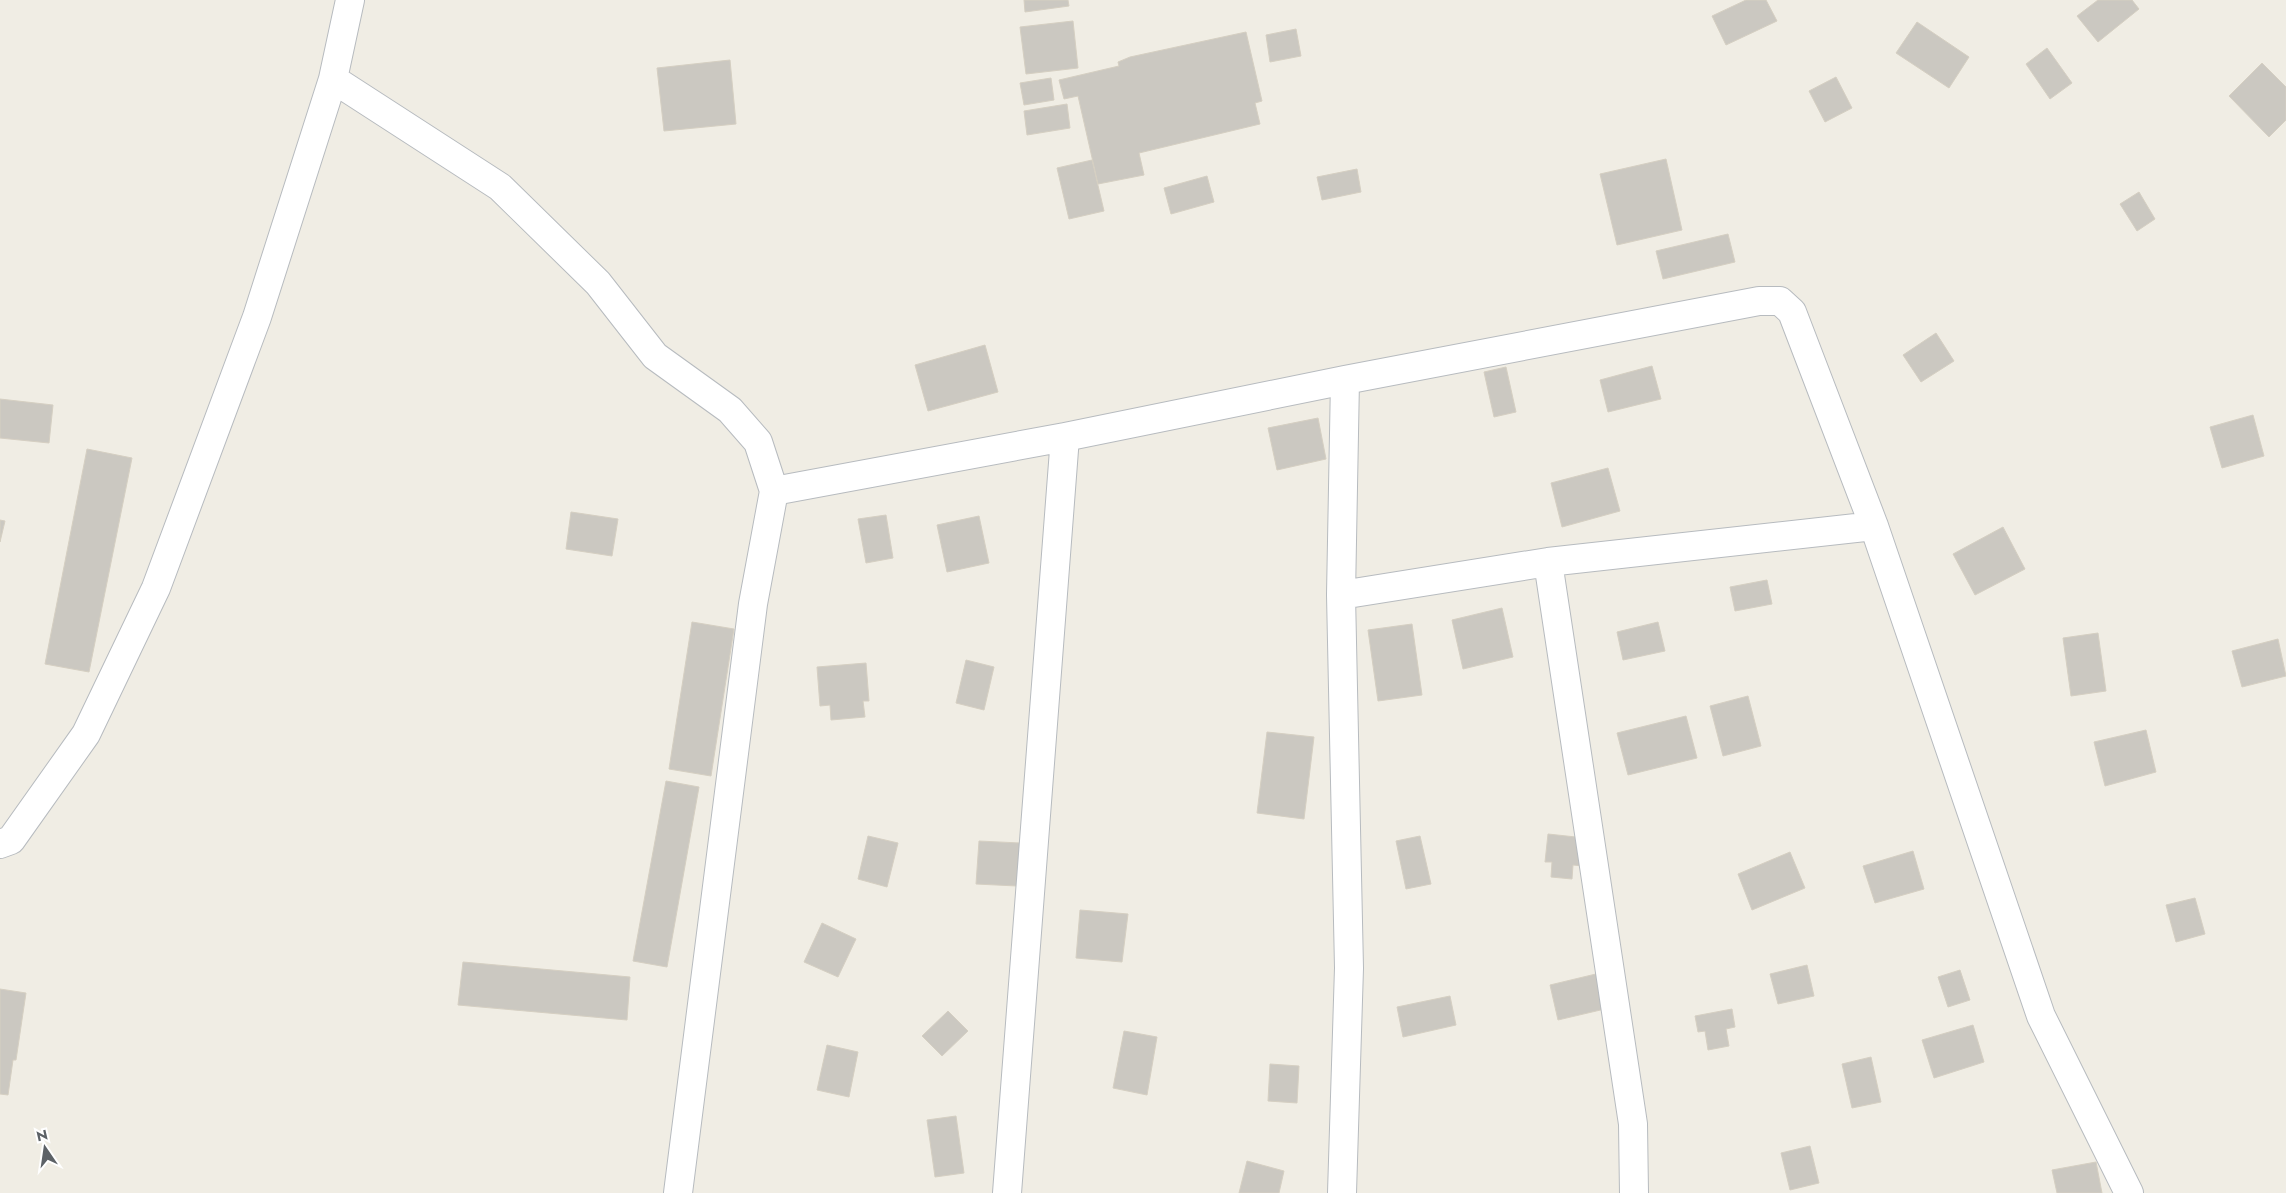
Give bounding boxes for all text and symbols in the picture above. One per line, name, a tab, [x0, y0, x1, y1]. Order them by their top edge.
north arrow	[20, 1123, 70, 1173]
text: N	[34, 1124, 50, 1146]

